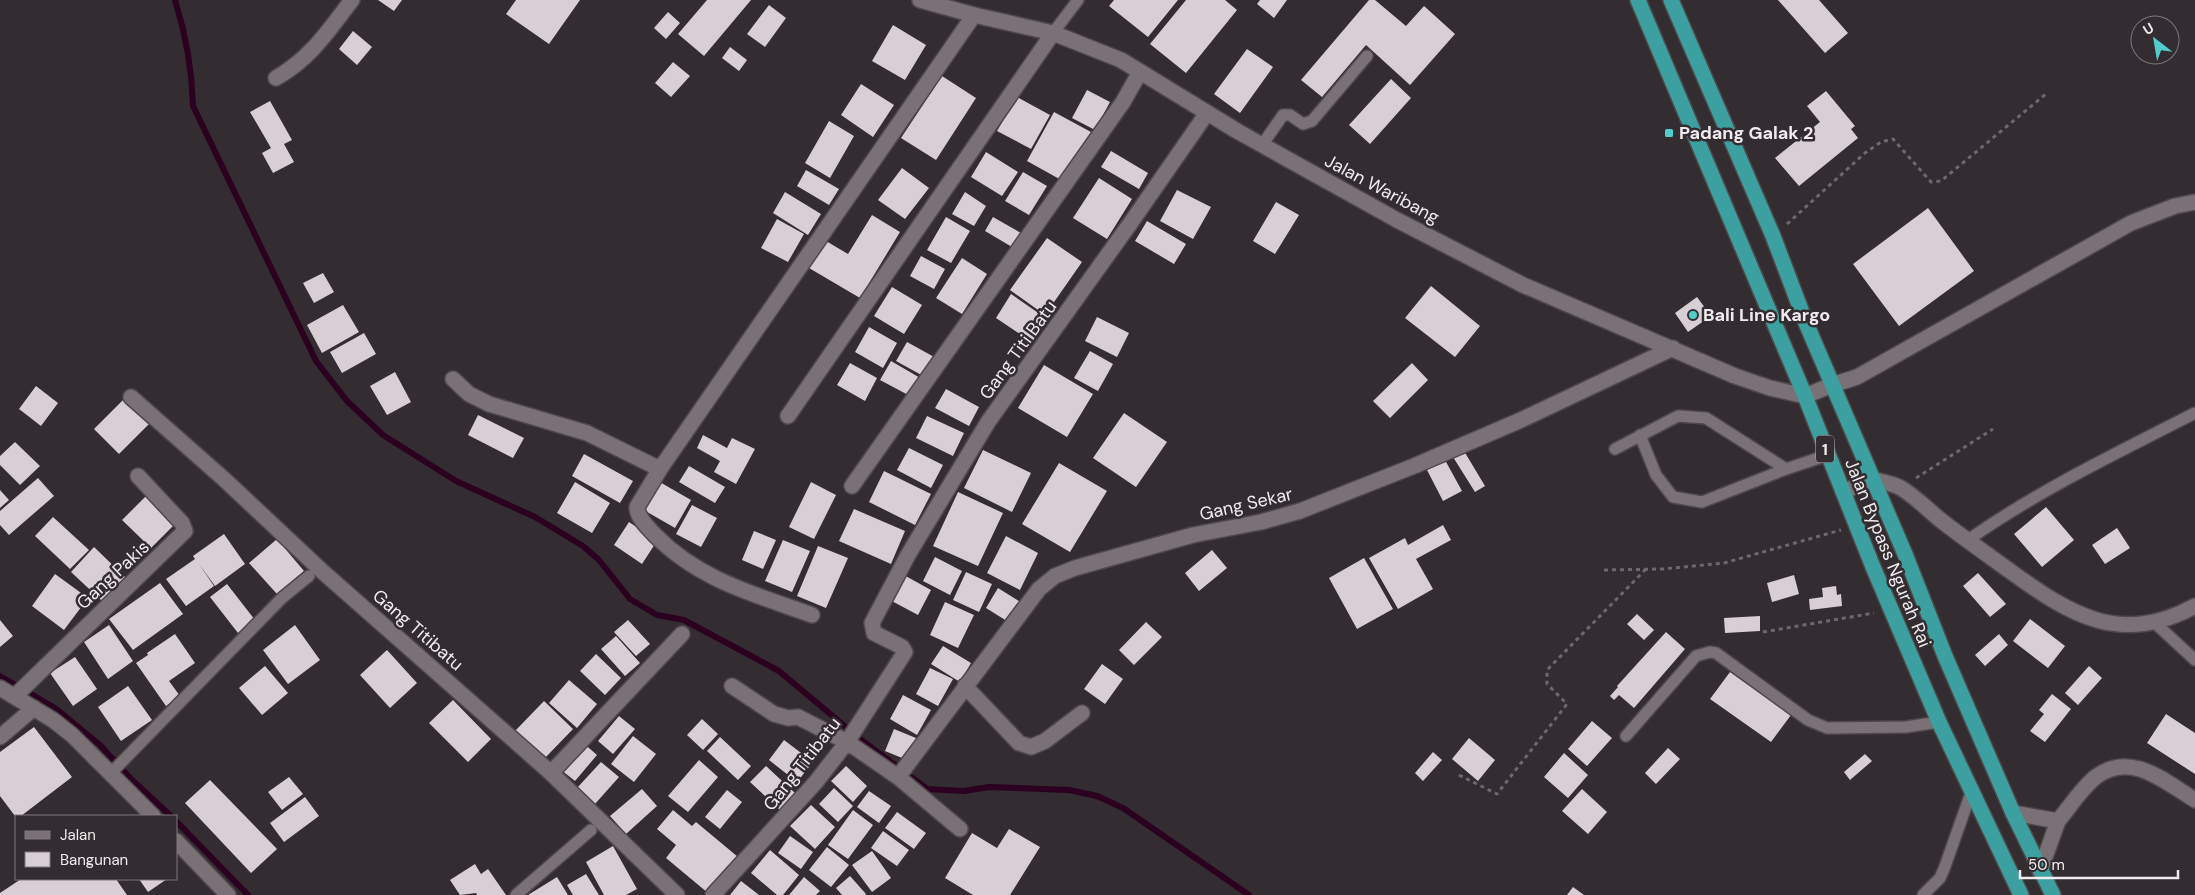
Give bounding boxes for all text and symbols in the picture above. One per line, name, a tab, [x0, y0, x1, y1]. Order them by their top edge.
north arrow	[2130, 15, 2180, 65]
text: U	[2140, 19, 2157, 39]
place label: Padang Galak 2	[1679, 121, 1813, 145]
marker: Padang Galak 2	[1663, 127, 1675, 139]
street label: Jalan Waribang	[1321, 149, 1443, 229]
street label: Gang Titi Batu	[974, 296, 1062, 404]
place label: Bali Line Kargo	[1703, 303, 1830, 327]
marker: Bali Line Kargo	[1687, 309, 1699, 321]
road number: 1	[1816, 436, 1834, 462]
street label: Jalan Bypass Ngurah Rai	[1839, 455, 1937, 651]
street label: Gang Sekar	[1197, 482, 1295, 526]
street label: Gang Pakis	[72, 535, 154, 615]
street label: Gang Titibatu	[368, 584, 468, 676]
street label: Gang Titibatu	[758, 712, 846, 816]
legend	[15, 815, 178, 880]
text: Jalan	[60, 825, 96, 845]
scale bar	[2020, 848, 2178, 880]
text: Bangunan	[60, 850, 128, 870]
text: 50 m	[2028, 855, 2065, 875]

